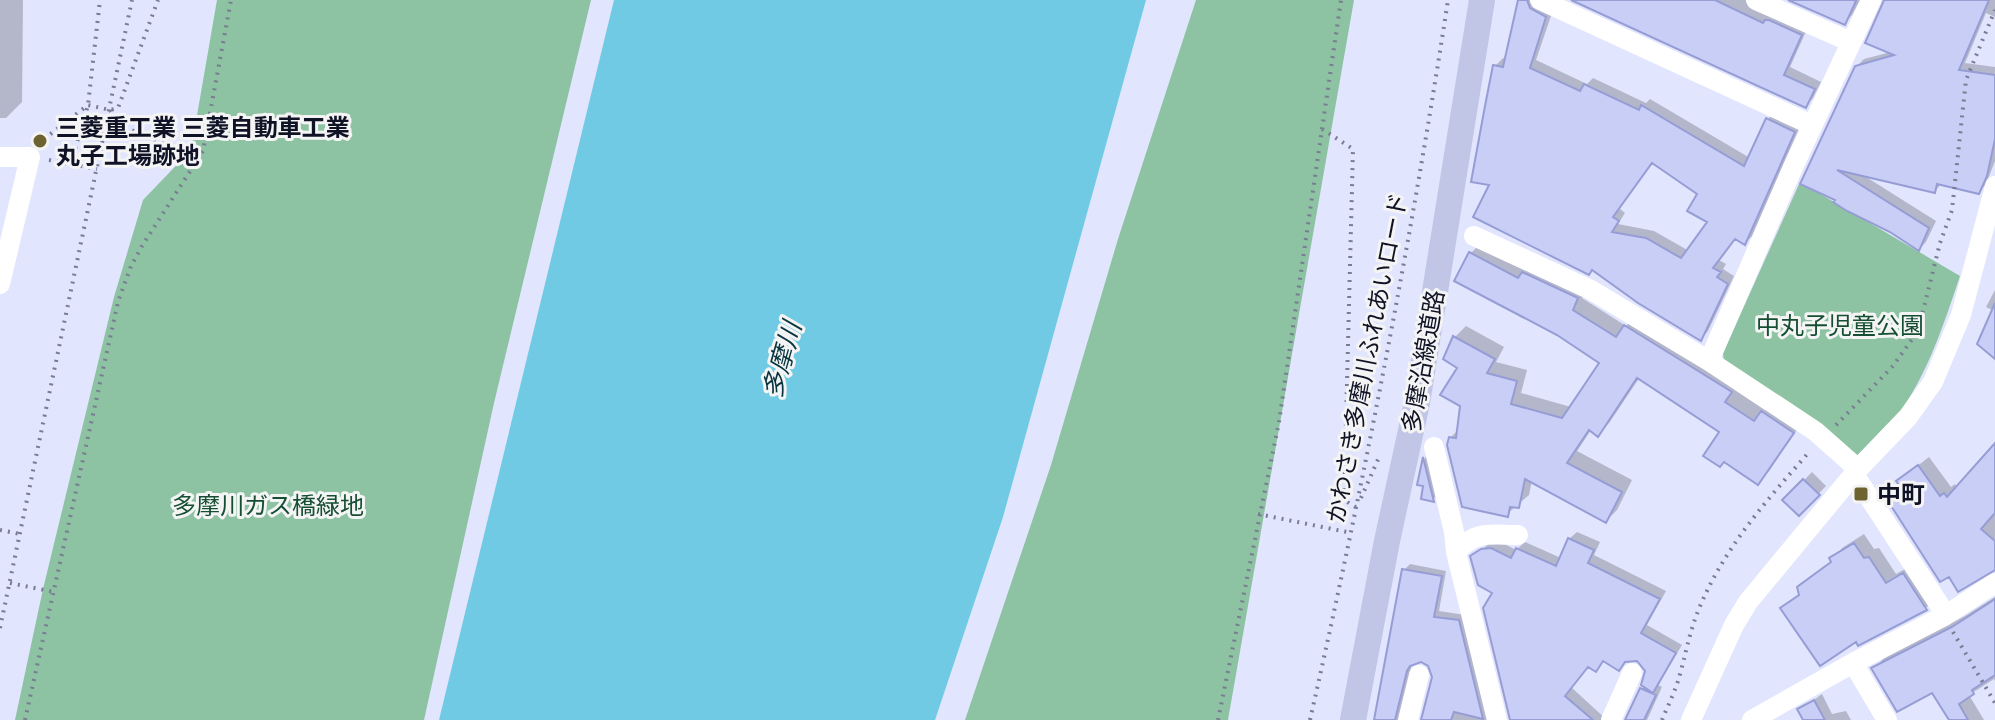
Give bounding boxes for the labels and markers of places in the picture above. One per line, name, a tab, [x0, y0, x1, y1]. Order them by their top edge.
place label: 三菱重工業 三菱自動車工業 丸子工場跡地	[56, 112, 350, 171]
marker: 三菱重工業 三菱自動車工業 丸子工場跡地	[31, 132, 49, 150]
place label: 中町	[1877, 479, 1925, 510]
marker: 中町	[1852, 485, 1870, 503]

